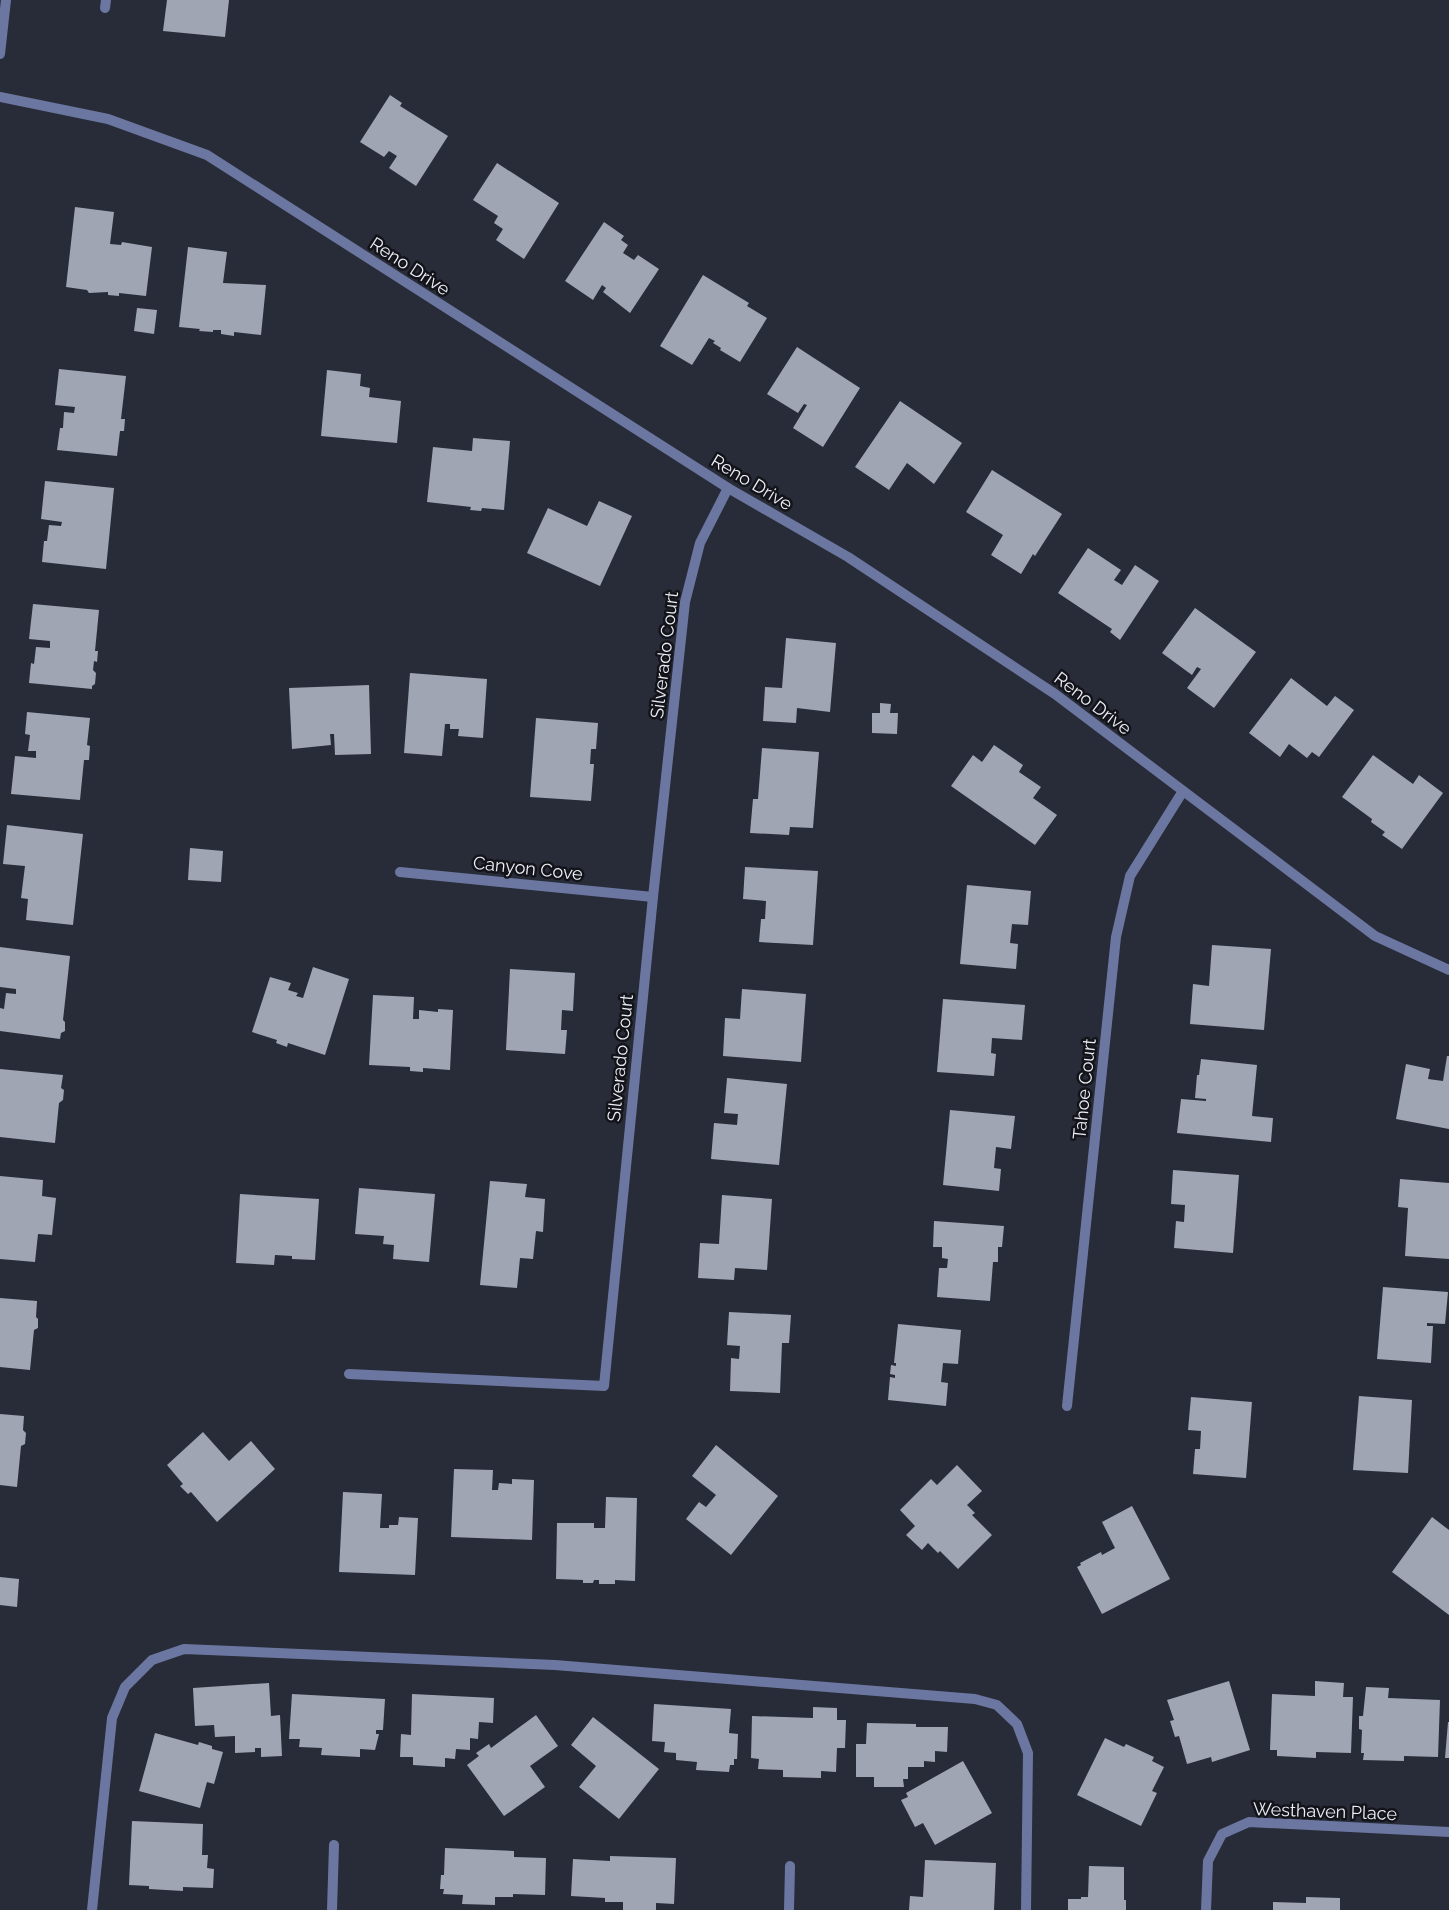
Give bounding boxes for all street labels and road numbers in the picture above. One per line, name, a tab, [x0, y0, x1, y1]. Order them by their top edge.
street label: Reno Drive	[366, 232, 454, 300]
street label: Reno Drive	[708, 450, 797, 515]
street label: Silverado Court	[646, 590, 682, 720]
street label: Reno Drive	[1050, 667, 1136, 739]
street label: Canyon Cove	[472, 852, 584, 884]
street label: Silverado Court	[603, 993, 637, 1123]
street label: Tahoe Court	[1068, 1037, 1100, 1141]
street label: Westhaven Place	[1253, 1798, 1398, 1824]

